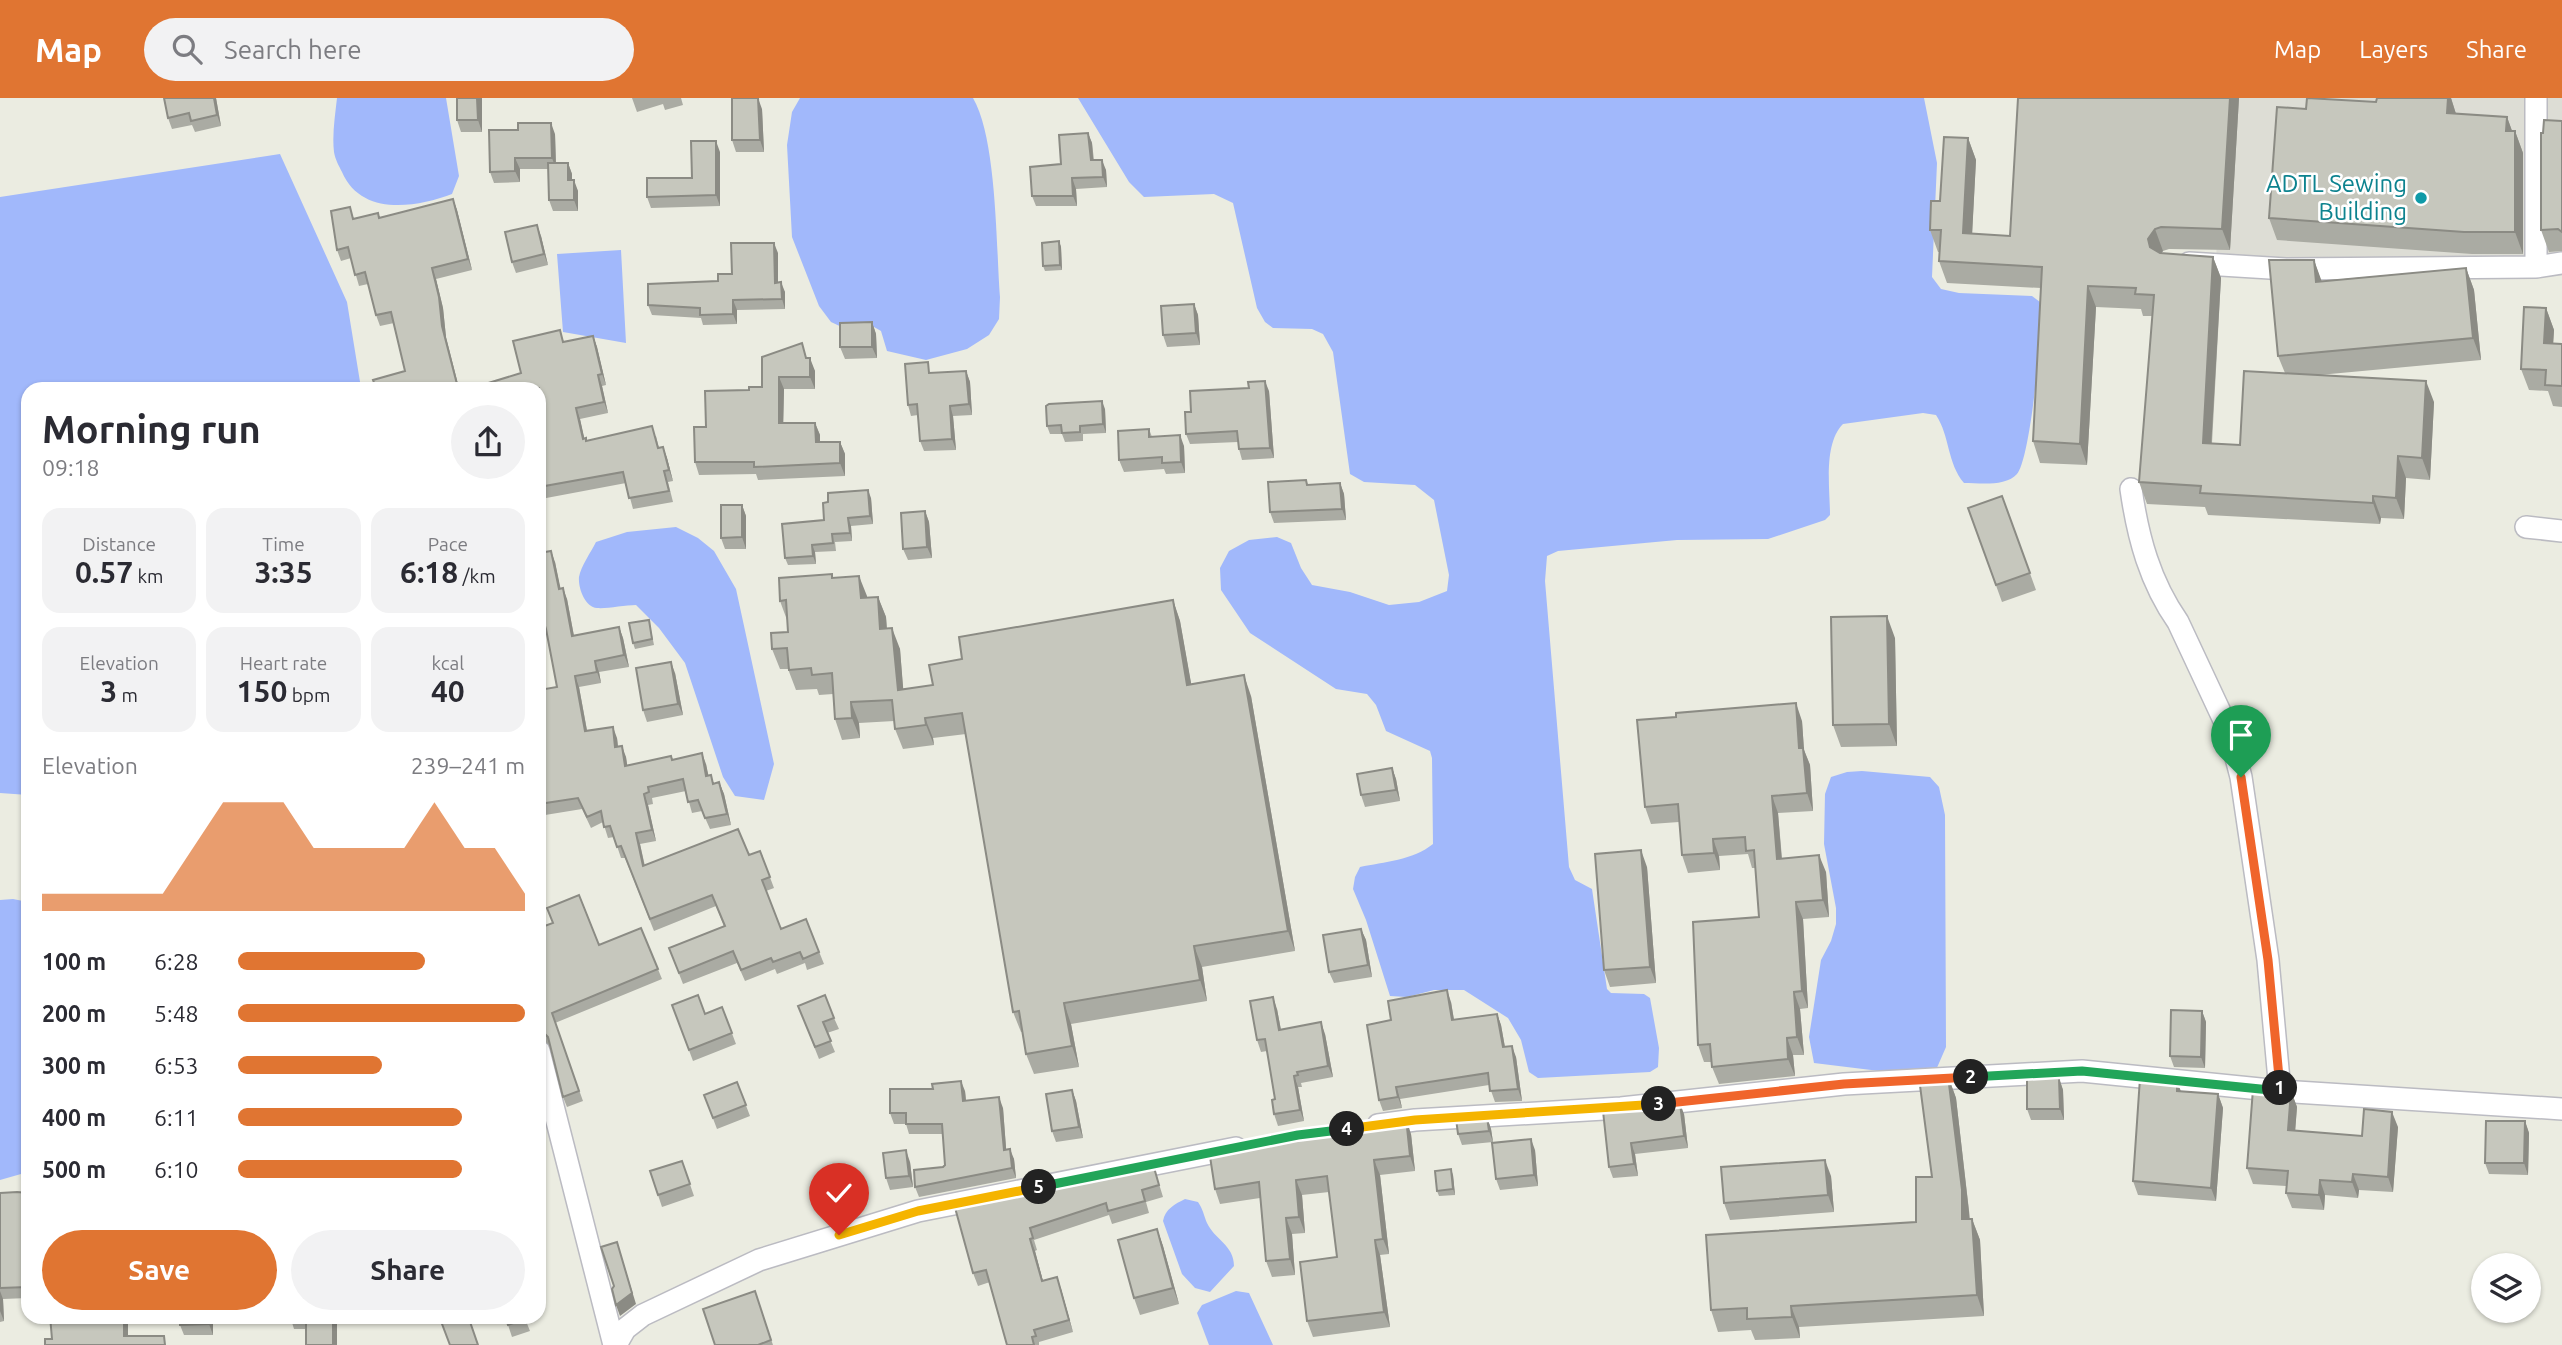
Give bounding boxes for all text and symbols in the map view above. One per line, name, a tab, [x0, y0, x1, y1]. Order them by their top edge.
search box	[144, 18, 634, 81]
icon: search	[168, 30, 206, 68]
text: Map	[35, 31, 102, 68]
text: Search here	[224, 35, 362, 64]
text: Map	[2274, 36, 2321, 63]
text: Layers	[2359, 36, 2428, 63]
text: Share	[2466, 36, 2527, 63]
place label: ADTL Sewing Building	[2266, 170, 2407, 225]
marker: ADTL Sewing Building	[2413, 190, 2429, 206]
button: share	[451, 405, 525, 479]
text: Morning run	[42, 408, 261, 450]
text: 09:18	[42, 455, 100, 480]
text: Distance	[82, 533, 156, 555]
text: Time	[262, 533, 305, 555]
text: Pace	[428, 533, 468, 555]
text: 0.57	[75, 555, 133, 589]
text: 3:35	[254, 555, 313, 589]
text: 6:18	[400, 555, 458, 589]
text: km	[133, 565, 163, 587]
text: /km	[458, 565, 496, 587]
text: Elevation	[80, 652, 159, 674]
text: Heart rate	[240, 652, 327, 674]
text: kcal	[431, 652, 464, 674]
text: 3	[100, 674, 117, 708]
text: 150	[237, 674, 287, 708]
text: 40	[431, 674, 465, 708]
text: m	[117, 684, 138, 706]
text: bpm	[287, 684, 330, 706]
pin	[2211, 705, 2271, 777]
icon: arrive	[2222, 716, 2260, 754]
text: Elevation	[42, 753, 138, 778]
text: 239–241 m	[411, 753, 525, 778]
text: 100 m	[42, 949, 106, 974]
text: 6:28	[154, 949, 199, 974]
text: 200 m	[42, 1001, 106, 1026]
text: 5:48	[154, 1001, 199, 1026]
text: 300 m	[42, 1053, 106, 1078]
text: 6:53	[154, 1053, 199, 1078]
pin: 2	[1954, 1060, 1988, 1094]
text: 2	[1965, 1065, 1976, 1087]
pin: 1	[2262, 1070, 2298, 1105]
text: 1	[2274, 1076, 2285, 1098]
pin: 3	[1642, 1086, 1676, 1122]
text: 3	[1653, 1092, 1664, 1114]
text: 400 m	[42, 1105, 106, 1130]
text: 6:11	[154, 1105, 199, 1130]
pin: 4	[1330, 1112, 1364, 1146]
text: 4	[1341, 1117, 1352, 1139]
text: 500 m	[42, 1157, 106, 1182]
text: 6:10	[154, 1157, 199, 1182]
pin	[809, 1163, 869, 1235]
pin: 5	[1021, 1170, 1056, 1204]
icon: check	[820, 1174, 858, 1212]
text: 5	[1033, 1175, 1044, 1197]
button: Save	[42, 1230, 277, 1310]
button: Share	[291, 1230, 525, 1310]
map controls	[2471, 1253, 2541, 1323]
button: layers	[2471, 1253, 2541, 1323]

